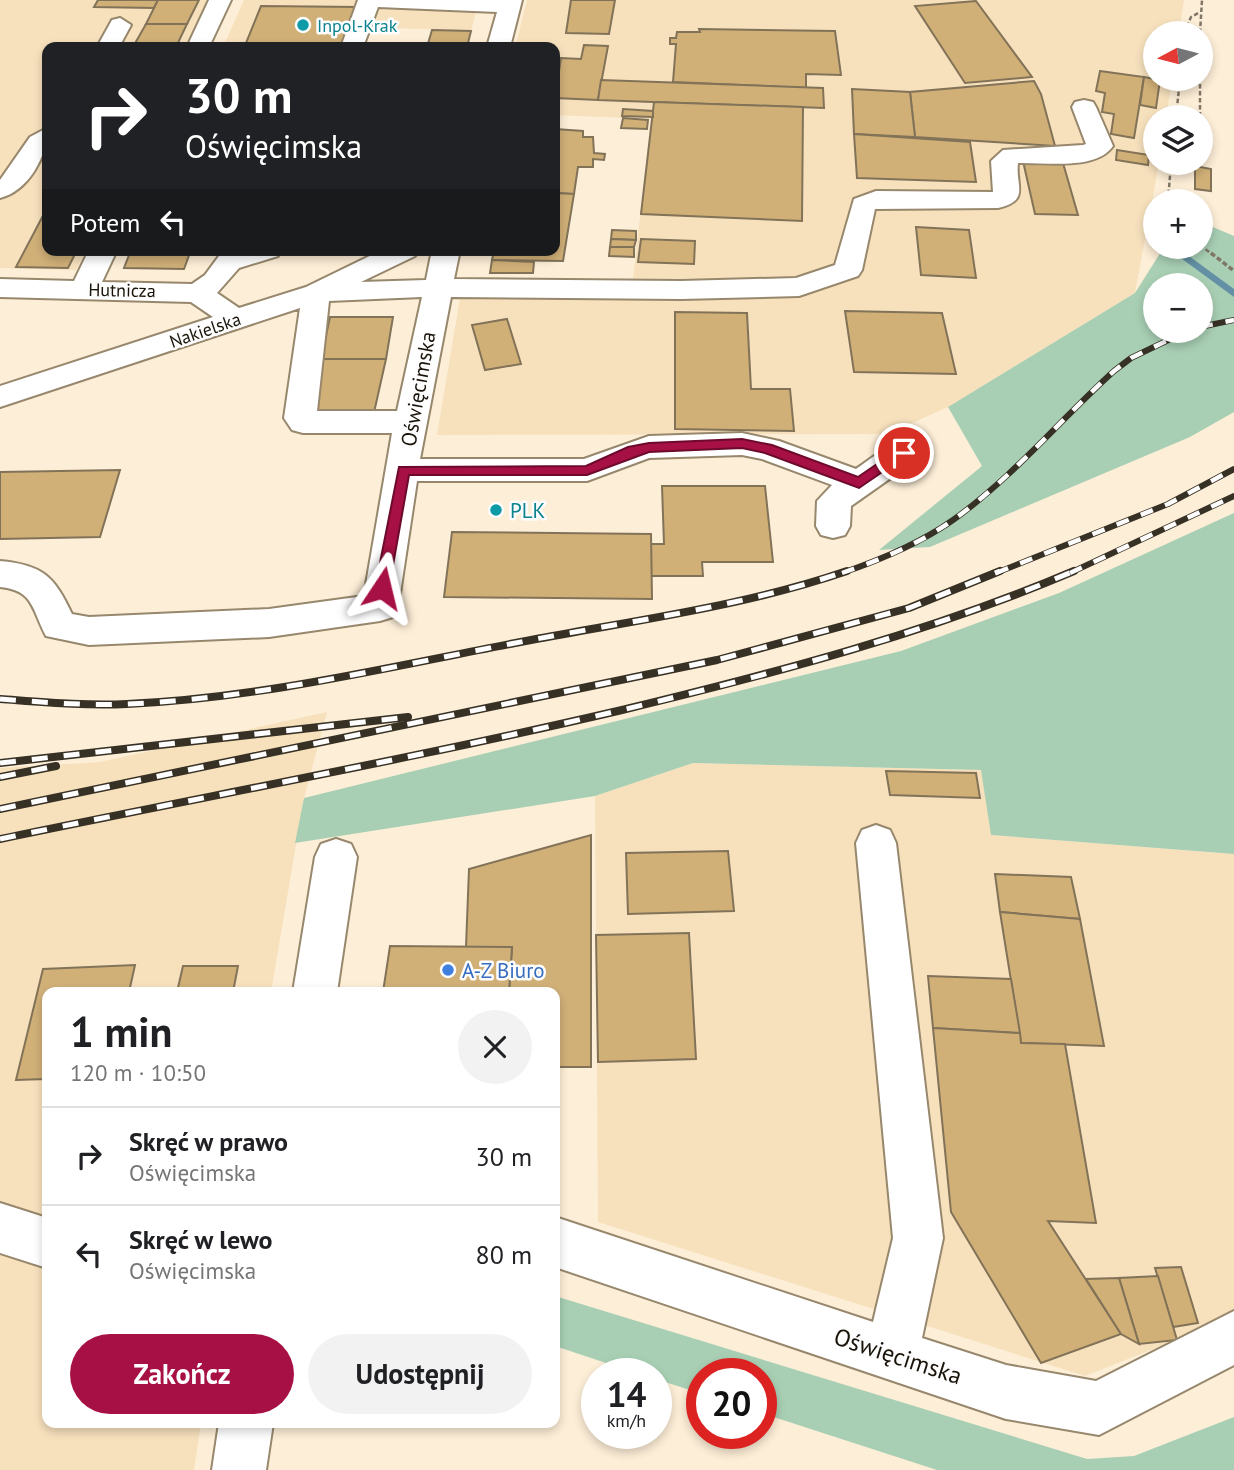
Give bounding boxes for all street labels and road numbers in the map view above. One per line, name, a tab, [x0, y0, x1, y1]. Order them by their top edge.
street label: Hutnicza	[88, 278, 156, 302]
street label: Nakielska	[166, 307, 244, 353]
street label: Oświęcimska	[395, 329, 441, 449]
street label: Oświęcimska	[830, 1321, 966, 1391]

